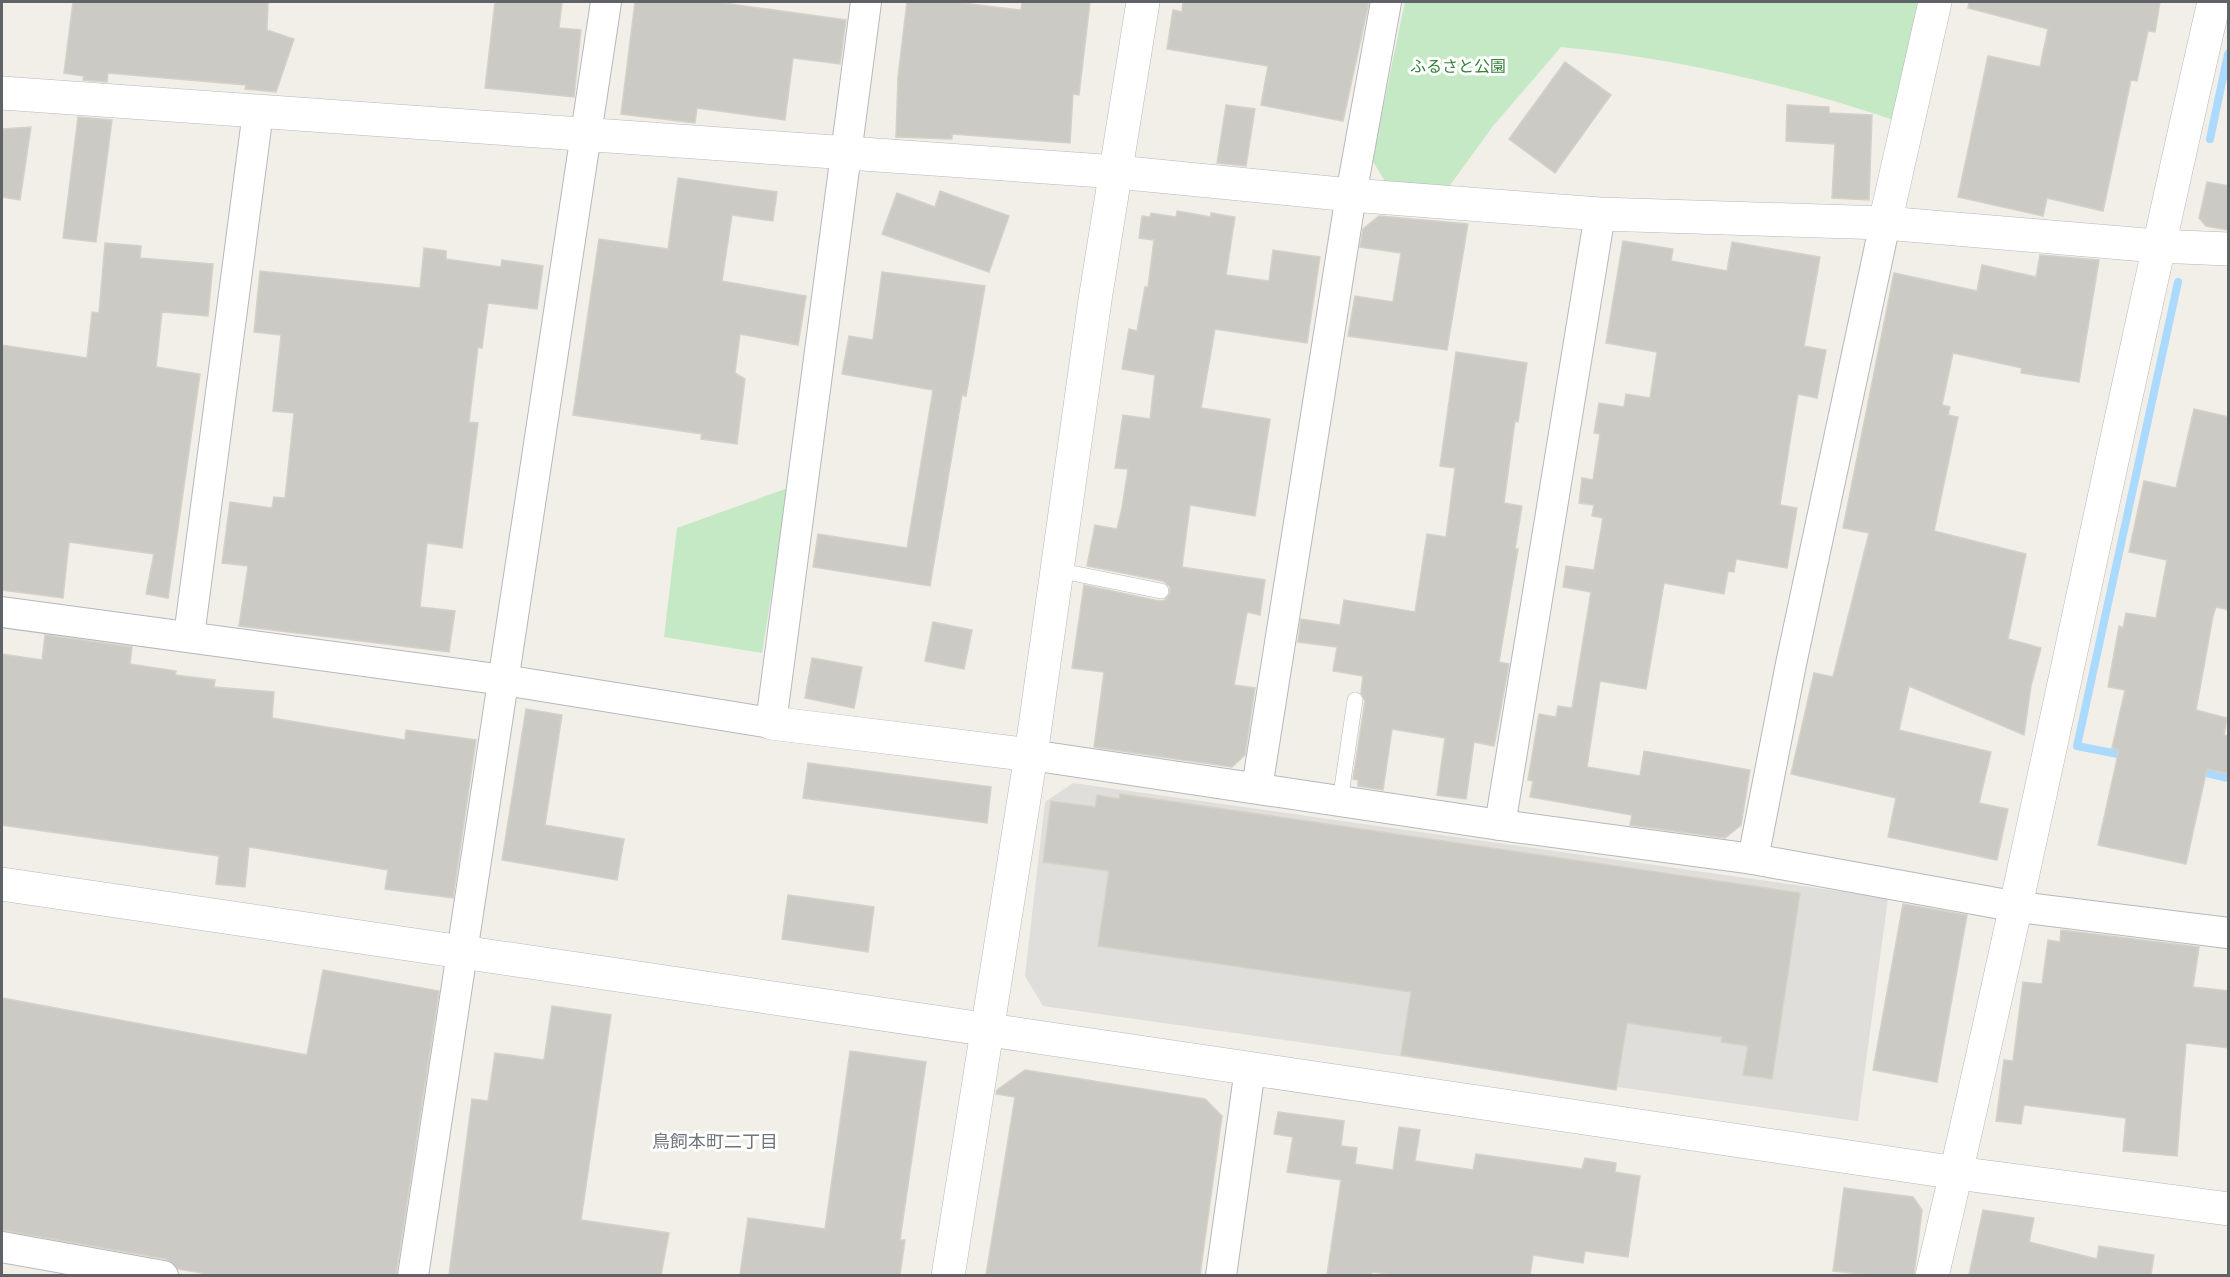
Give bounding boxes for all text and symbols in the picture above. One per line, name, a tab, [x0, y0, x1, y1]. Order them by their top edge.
park label: ふるさと公園	[1410, 57, 1506, 77]
district label: 鳥飼本町二丁目	[652, 1131, 778, 1153]

